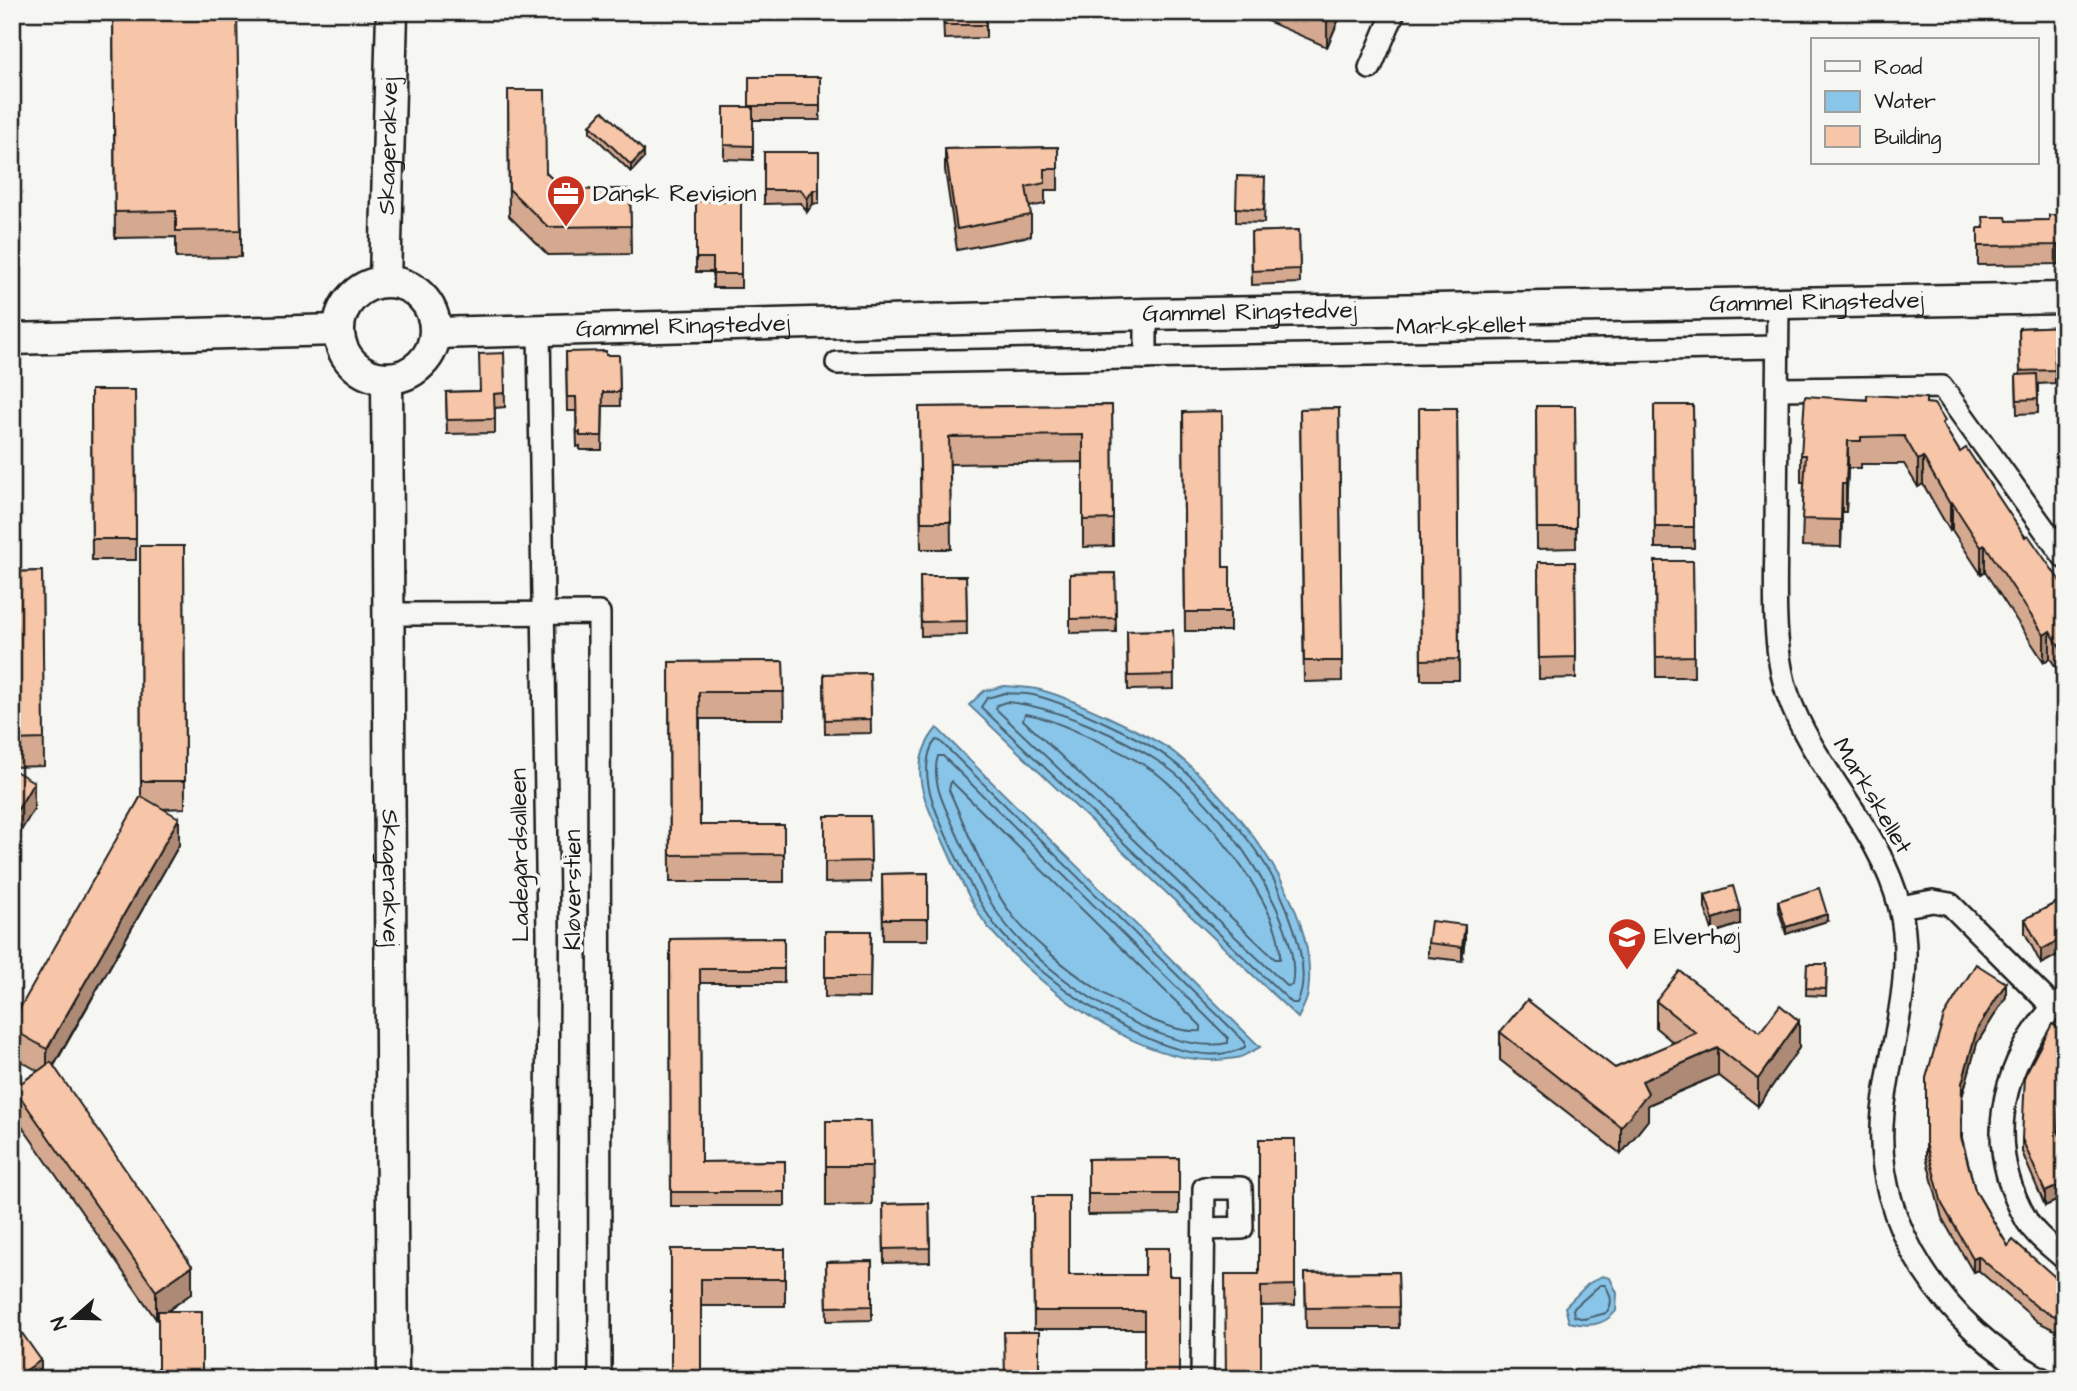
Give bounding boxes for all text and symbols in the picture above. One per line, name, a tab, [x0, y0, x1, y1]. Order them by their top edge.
legend	[1811, 38, 2038, 164]
text: Road	[1874, 53, 1922, 82]
street label: Skagerakvej	[370, 76, 407, 215]
text: Water	[1874, 87, 1936, 116]
text: Building	[1874, 123, 1942, 154]
office icon: Dansk Revision	[545, 173, 587, 228]
place label: Dansk Revision	[593, 177, 757, 211]
street label: Gammel Ringstedvej	[1709, 283, 1925, 321]
street label: Gammel Ringstedvej	[1142, 293, 1358, 331]
street label: Gammel Ringstedvej	[575, 307, 791, 346]
street label: Markskellet	[1396, 308, 1527, 344]
street label: Markskellet	[1824, 732, 1920, 861]
street label: Ladegårdsalleen	[501, 768, 540, 942]
street label: Skagerakvej	[372, 809, 407, 948]
street label: Kløverstien	[556, 830, 590, 950]
school or university icon: Elverhøj	[1606, 916, 1648, 971]
place label: Elverhøj	[1654, 920, 1741, 954]
north arrow	[38, 1282, 108, 1352]
text: N	[45, 1313, 74, 1334]

